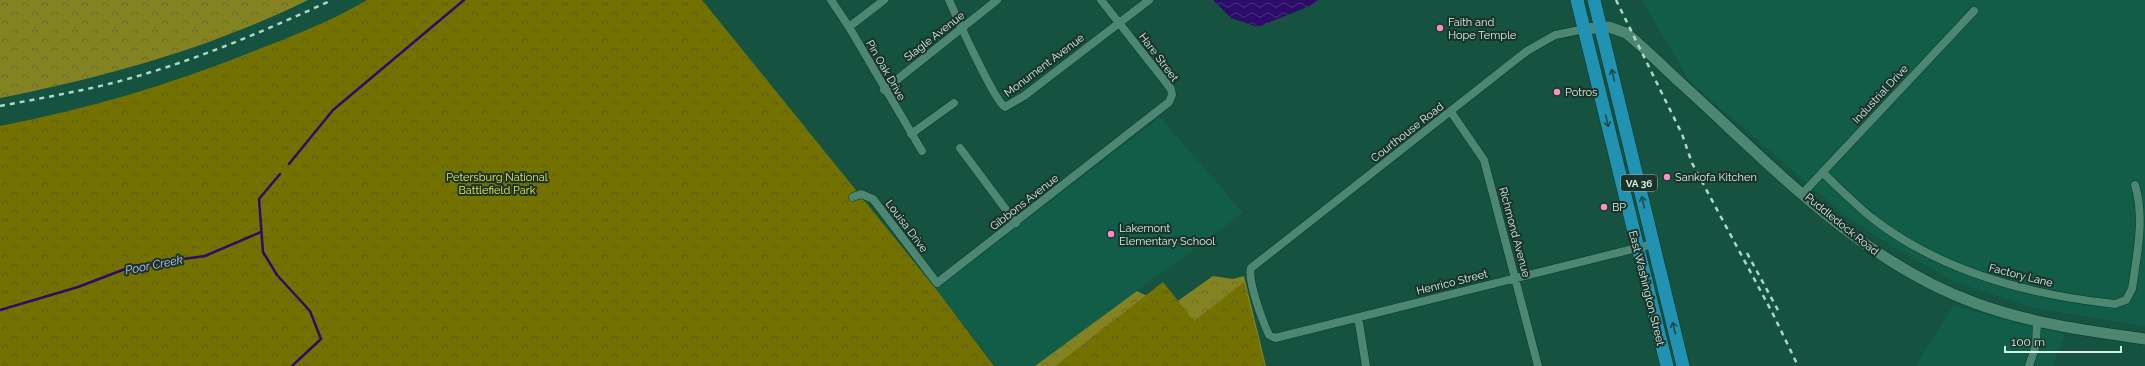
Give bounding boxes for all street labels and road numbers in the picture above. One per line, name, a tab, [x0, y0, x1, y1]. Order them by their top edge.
street label: Slagle Avenue	[902, 8, 967, 64]
street label: Hare Street	[1136, 30, 1181, 84]
street label: Monument Avenue	[1002, 31, 1087, 100]
street label: Pin Oak Drive	[863, 38, 908, 103]
street label: Industrial Drive	[1850, 62, 1911, 126]
street label: Courthouse Road	[1368, 100, 1446, 165]
street label: Gibbons Avenue	[988, 171, 1062, 233]
road number: VA 36	[1621, 175, 1657, 191]
street label: Richmond Avenue	[1496, 186, 1533, 279]
street label: Puddledock Road	[1802, 191, 1881, 258]
street label: Louisa Drive	[883, 198, 931, 255]
street label: East Washington Street	[1626, 229, 1667, 347]
street label: Factory Lane	[1988, 261, 2055, 290]
street label: Henrico Street	[1415, 267, 1489, 298]

